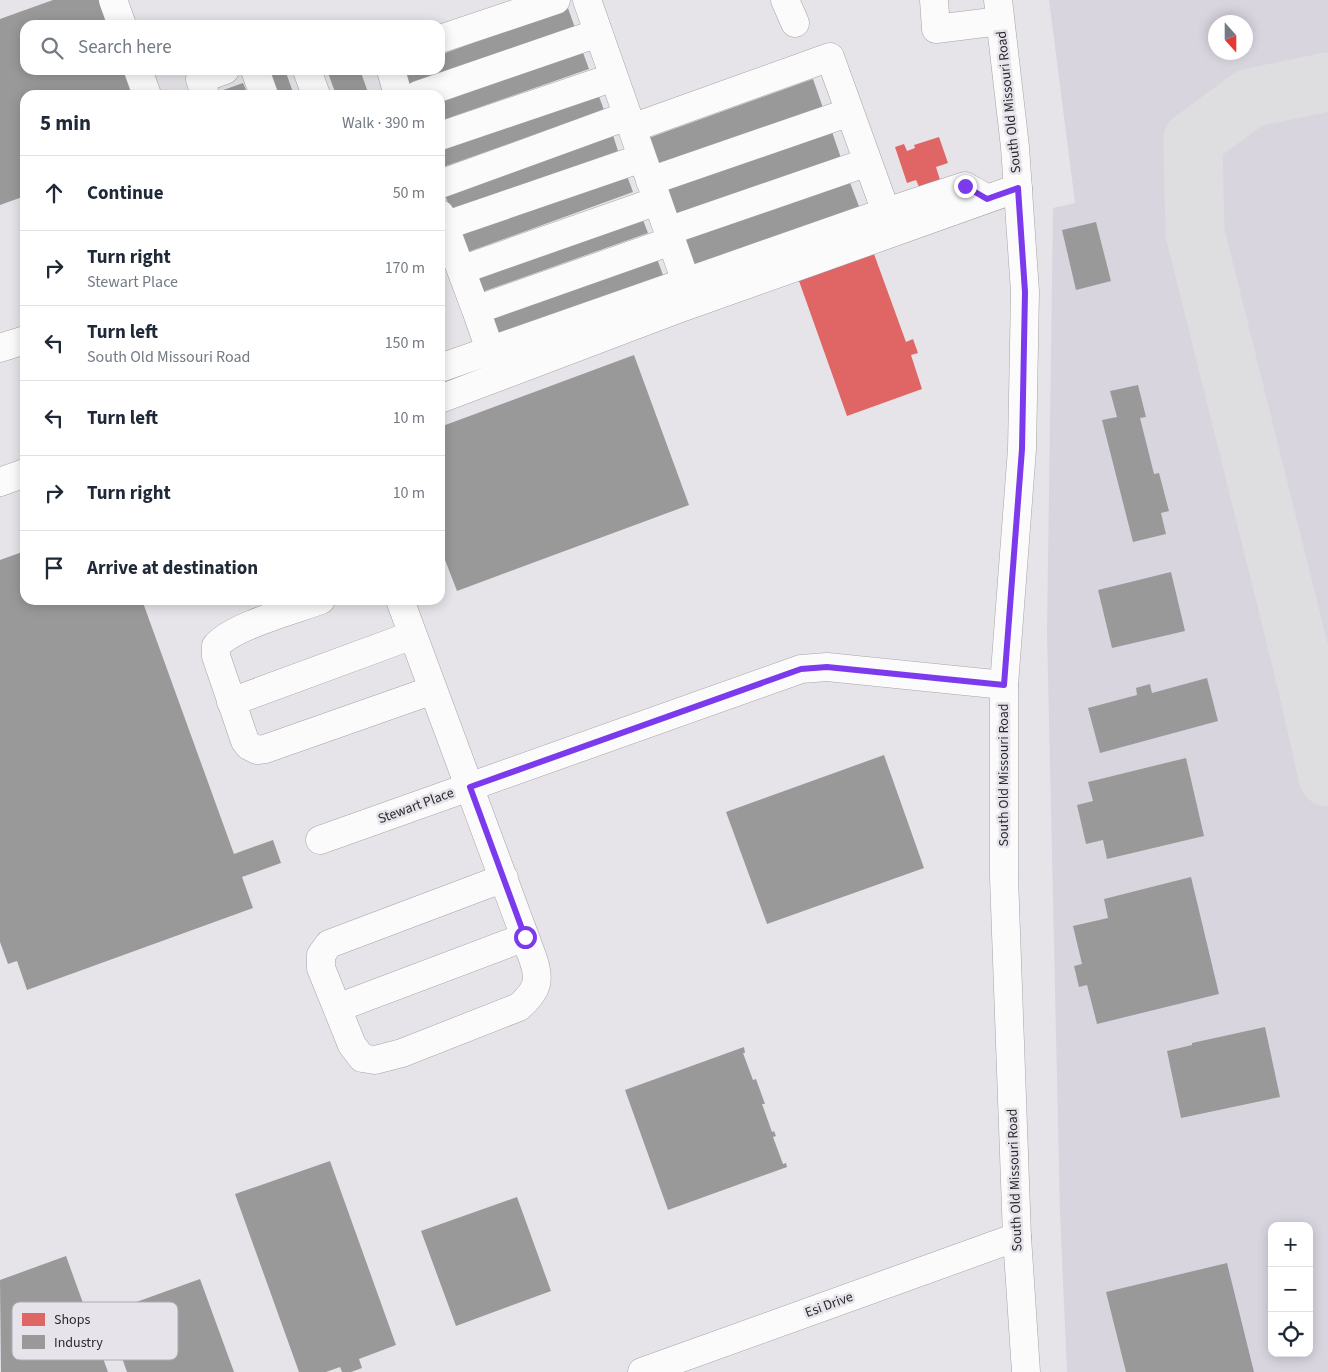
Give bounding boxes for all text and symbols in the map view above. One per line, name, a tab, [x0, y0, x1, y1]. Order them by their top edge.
north arrow	[1208, 15, 1253, 60]
search box	[20, 20, 445, 75]
street label: South Old Missouri Road	[992, 30, 1026, 174]
icon: search	[38, 34, 66, 62]
text: Search here	[78, 34, 172, 61]
text: 5 min	[40, 108, 91, 138]
text: Walk · 390 m	[342, 112, 425, 134]
route end	[954, 175, 977, 198]
icon: ahead	[40, 179, 68, 207]
text: Continue	[87, 180, 164, 207]
text: 50 m	[393, 182, 425, 204]
text: Turn right	[87, 244, 171, 271]
icon: right	[40, 254, 68, 282]
text: 170 m	[385, 257, 425, 279]
text: Stewart Place	[87, 271, 178, 293]
text: Turn left	[87, 319, 158, 346]
icon: left	[40, 329, 68, 357]
text: 150 m	[385, 332, 425, 354]
text: South Old Missouri Road	[87, 346, 250, 368]
icon: left	[40, 404, 68, 432]
text: Turn left	[87, 405, 158, 432]
text: 10 m	[393, 407, 425, 429]
icon: right	[40, 479, 68, 507]
text: Turn right	[87, 480, 171, 507]
text: 10 m	[393, 482, 425, 504]
icon: arrive	[40, 554, 68, 582]
text: Arrive at destination	[87, 555, 258, 582]
street label: South Old Missouri Road	[994, 704, 1014, 846]
street label: Stewart Place	[375, 783, 457, 829]
route start	[514, 926, 537, 949]
street label: South Old Missouri Road	[1003, 1108, 1027, 1252]
map controls	[1268, 1222, 1313, 1357]
button: +	[1268, 1222, 1313, 1267]
button: −	[1268, 1267, 1313, 1312]
street label: Esi Drive	[802, 1287, 856, 1323]
legend	[12, 1302, 178, 1360]
text: Shops	[54, 1310, 90, 1330]
button: locate	[1268, 1312, 1313, 1357]
text: Industry	[54, 1333, 103, 1353]

